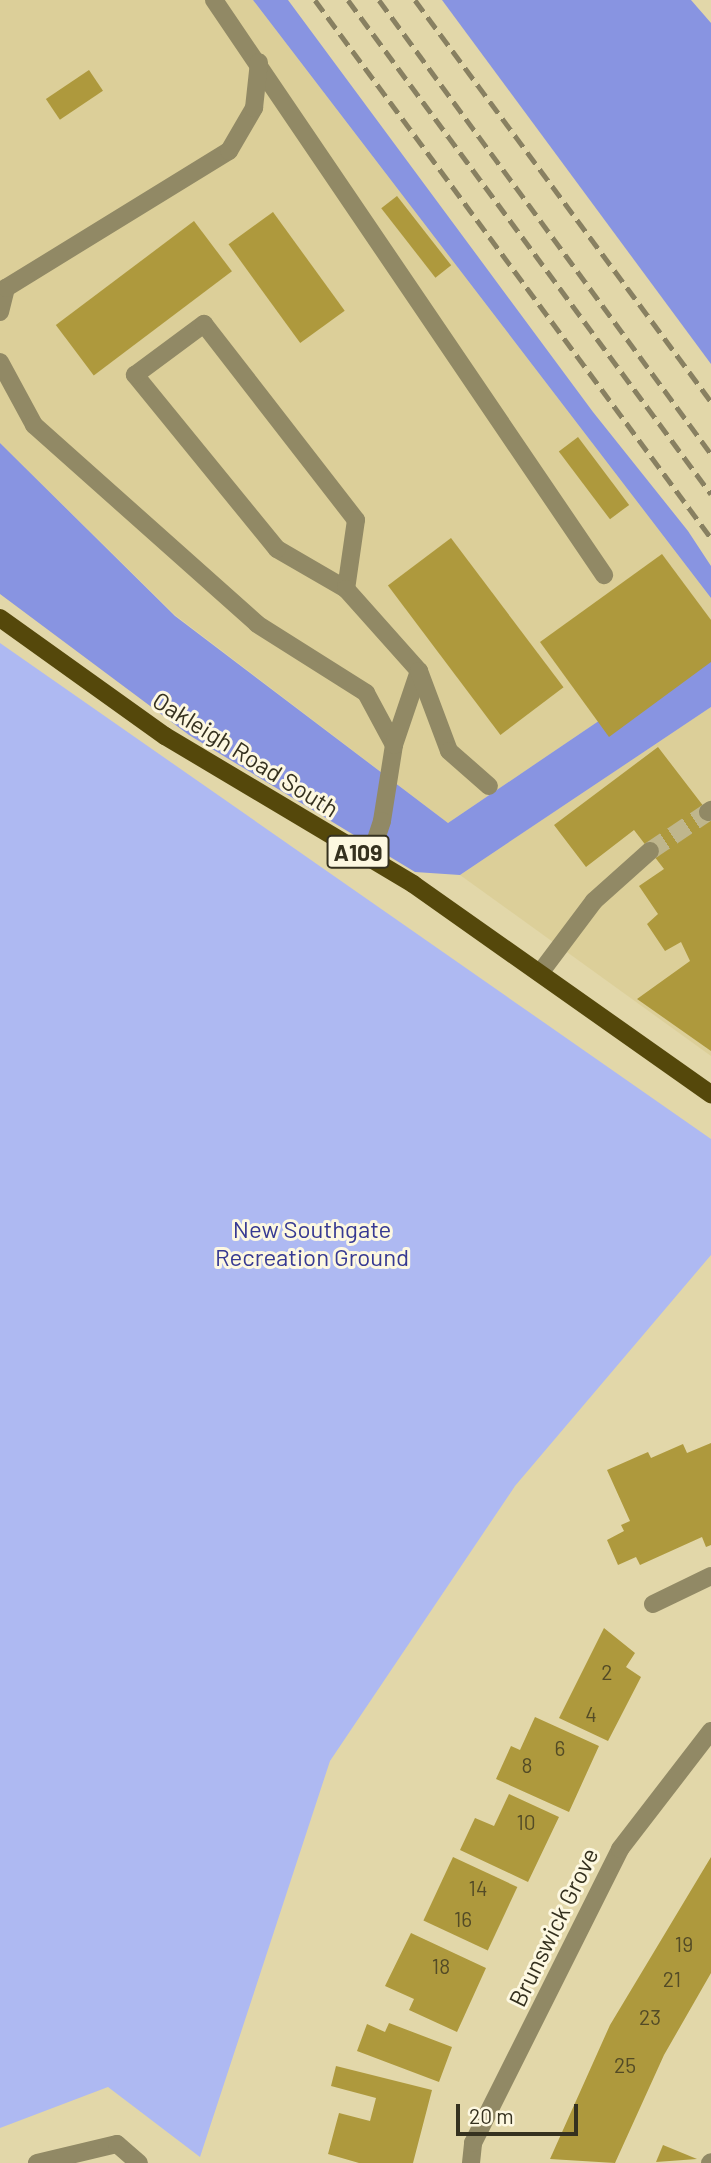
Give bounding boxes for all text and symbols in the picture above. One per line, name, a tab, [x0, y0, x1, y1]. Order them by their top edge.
street label: Oakleigh Road South	[148, 685, 344, 823]
road number: A109	[326, 832, 390, 872]
park label: New Southgate Recreation Ground	[215, 1215, 409, 1271]
house number: 2	[601, 1659, 613, 1685]
house number: 4	[585, 1701, 597, 1727]
house number: 6	[555, 1735, 565, 1761]
house number: 8	[522, 1752, 532, 1778]
house number: 10	[516, 1809, 536, 1835]
street label: Brunswick Grove	[502, 1843, 604, 2011]
house number: 14	[469, 1875, 487, 1901]
house number: 16	[454, 1906, 472, 1932]
house number: 19	[675, 1931, 693, 1957]
house number: 18	[432, 1953, 450, 1979]
house number: 21	[663, 1966, 681, 1992]
house number: 23	[639, 2004, 661, 2030]
house number: 25	[614, 2052, 636, 2078]
scale bar	[459, 2090, 582, 2134]
text: 20 m	[469, 2103, 514, 2128]

